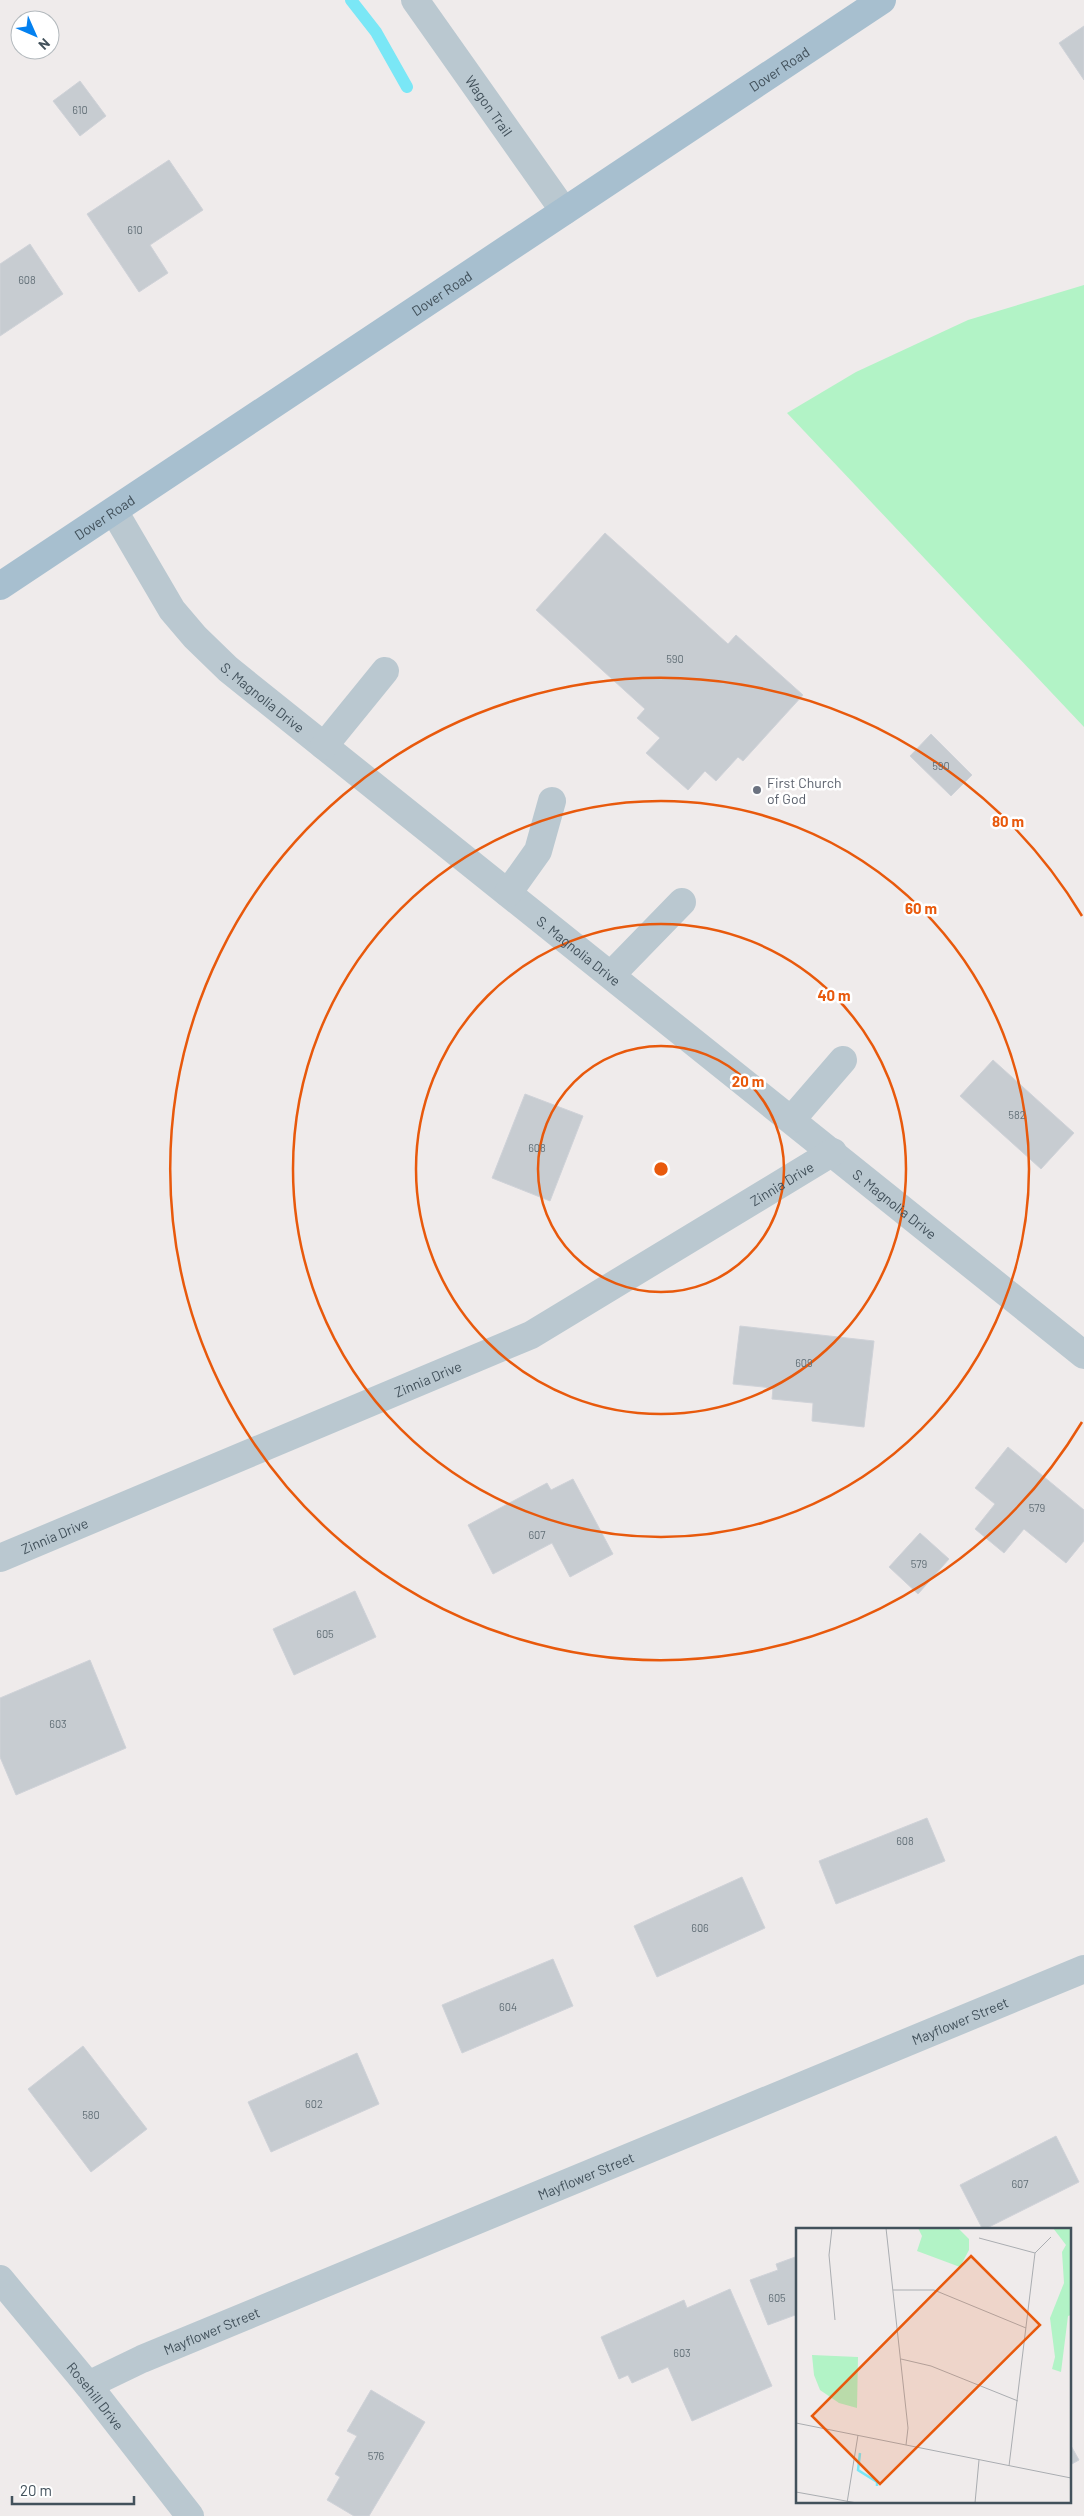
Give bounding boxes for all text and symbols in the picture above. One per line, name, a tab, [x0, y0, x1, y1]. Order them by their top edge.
north arrow	[10, 10, 60, 60]
text: N	[35, 35, 54, 54]
street label: Dover Road	[745, 42, 812, 95]
street label: Wagon Trail	[462, 72, 517, 139]
house number: 610	[72, 103, 88, 116]
house number: 610	[127, 223, 143, 236]
street label: Dover Road	[408, 267, 475, 319]
house number: 608	[18, 273, 36, 286]
street label: Dover Road	[71, 491, 137, 543]
house number: 590	[666, 652, 684, 665]
street label: S. Magnolia Drive	[217, 658, 308, 736]
house number: 590	[932, 759, 950, 772]
place label: First Church of God	[767, 774, 842, 807]
marker: First Church of God	[751, 784, 763, 796]
text: 80 m	[992, 812, 1024, 830]
text: 60 m	[905, 899, 937, 917]
street label: S. Magnolia Drive	[534, 912, 624, 989]
text: 40 m	[817, 986, 851, 1004]
text: 20 m	[732, 1072, 764, 1090]
house number: 582	[1008, 1108, 1026, 1121]
house number: 608	[528, 1141, 546, 1154]
street label: Zinnia Drive	[747, 1157, 816, 1209]
centre of rings	[652, 1160, 670, 1178]
street label: S. Magnolia Drive	[850, 1165, 940, 1242]
house number: 609	[795, 1356, 813, 1369]
street label: Zinnia Drive	[392, 1357, 464, 1400]
house number: 579	[1029, 1501, 1046, 1514]
street label: Zinnia Drive	[18, 1514, 90, 1557]
house number: 607	[528, 1528, 546, 1541]
house number: 579	[911, 1557, 928, 1570]
house number: 605	[316, 1627, 334, 1640]
house number: 603	[49, 1717, 67, 1730]
house number: 608	[896, 1834, 914, 1847]
house number: 606	[691, 1921, 709, 1934]
street label: Mayflower Street	[909, 1993, 1010, 2048]
house number: 604	[499, 2000, 517, 2013]
house number: 602	[305, 2097, 323, 2110]
house number: 580	[82, 2108, 100, 2121]
street label: Mayflower Street	[535, 2148, 636, 2203]
house number: 607	[1011, 2177, 1029, 2190]
inset map	[796, 2228, 1072, 2504]
house number: 605	[768, 2291, 786, 2304]
street label: Mayflower Street	[161, 2303, 262, 2358]
house number: 603	[673, 2346, 691, 2359]
street label: Rosehill Drive	[64, 2358, 128, 2433]
house number: 576	[368, 2449, 385, 2462]
scale bar	[12, 2474, 135, 2506]
text: 20 m	[20, 2481, 52, 2499]

